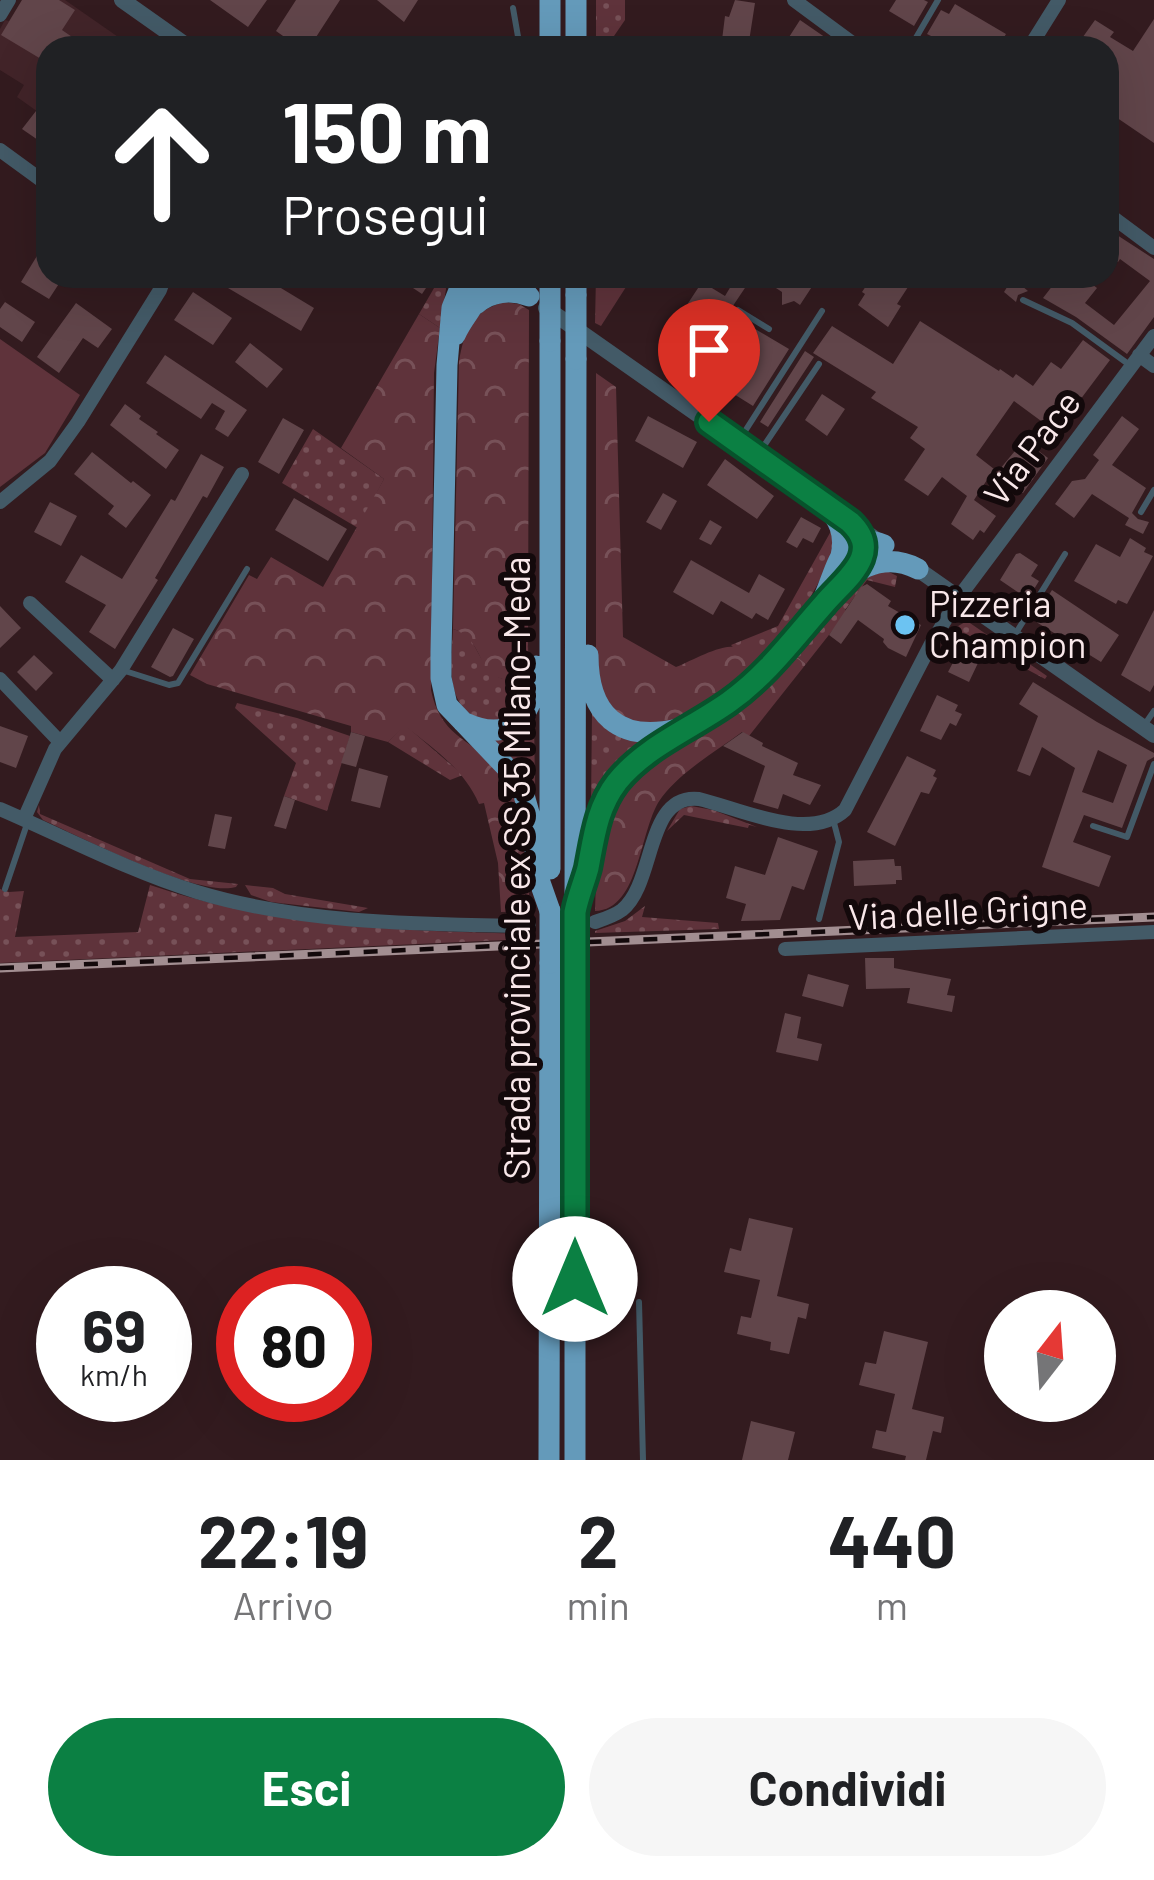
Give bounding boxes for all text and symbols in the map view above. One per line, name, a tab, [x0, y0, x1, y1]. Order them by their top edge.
text: 150 m	[282, 79, 492, 180]
icon: ahead	[84, 84, 240, 240]
text: Prosegui	[282, 181, 489, 246]
pin	[658, 299, 760, 422]
icon: arrive	[676, 317, 742, 383]
street label: Via Pace	[973, 381, 1088, 513]
street label: Strada provinciale ex SS 35 Milano-Meda	[494, 557, 537, 1179]
place label: Pizzeria Champion	[929, 581, 1087, 665]
marker: Pizzeria Champion	[892, 612, 918, 638]
street label: Via delle Grigne	[847, 882, 1089, 937]
position arrow	[512, 1216, 638, 1342]
speed limit sign: 80	[216, 1266, 372, 1422]
north arrow	[984, 1290, 1116, 1422]
map controls	[984, 1290, 1116, 1422]
text: 69	[82, 1293, 146, 1365]
text: km/h	[80, 1356, 148, 1392]
text: 22:19	[198, 1496, 369, 1582]
text: 2	[578, 1496, 618, 1582]
text: 440	[828, 1496, 956, 1582]
text: Arrivo	[233, 1581, 334, 1628]
text: min	[567, 1581, 630, 1628]
text: m	[876, 1581, 908, 1628]
button: Esci	[48, 1718, 565, 1856]
button: Condividi	[589, 1718, 1106, 1856]

